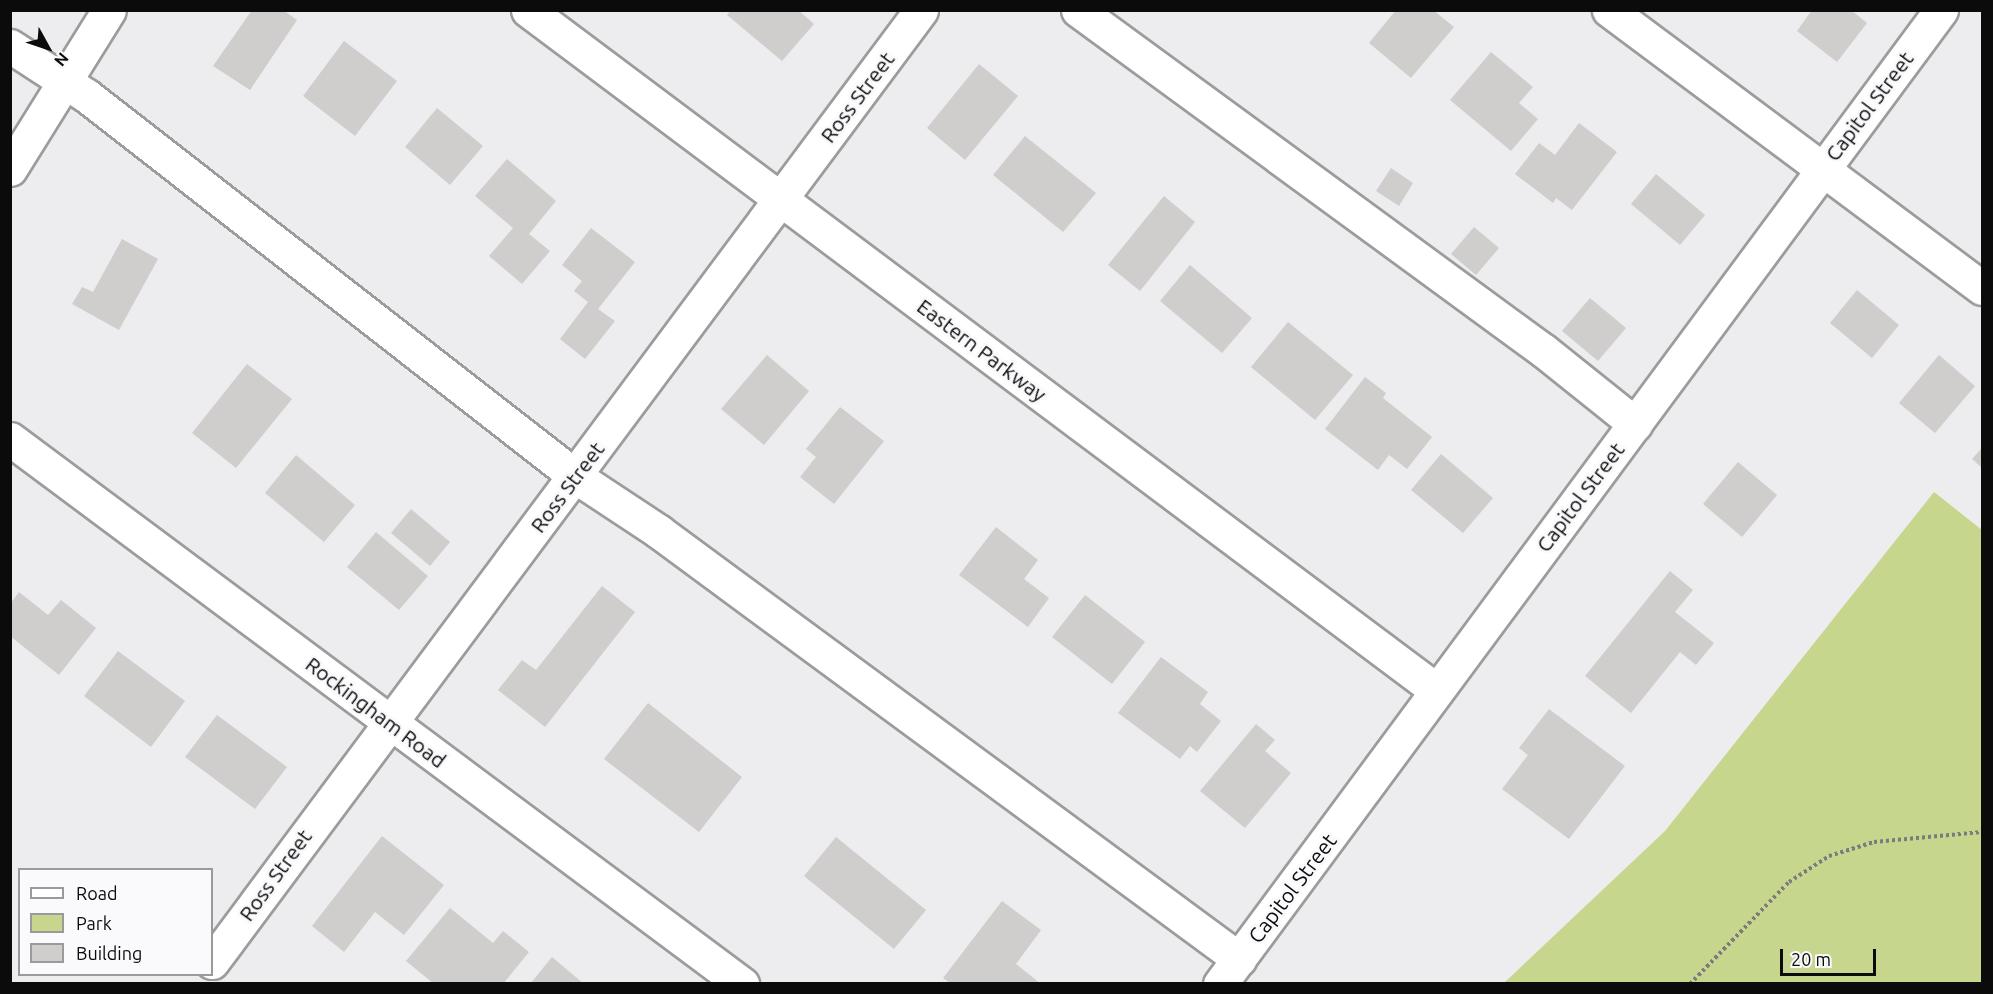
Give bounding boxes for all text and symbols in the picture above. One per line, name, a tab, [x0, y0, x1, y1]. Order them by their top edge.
north arrow	[18, 18, 78, 78]
street label: Capitol Street	[1820, 46, 1918, 166]
street label: Ross Street	[815, 47, 899, 147]
text: N	[51, 49, 73, 70]
street label: Eastern Parkway	[912, 293, 1052, 407]
street label: Ross Street	[525, 437, 609, 537]
street label: Capitol Street	[1531, 437, 1629, 557]
street label: Rockingham Road	[301, 651, 451, 773]
street label: Ross Street	[233, 824, 317, 926]
street label: Capitol Street	[1243, 828, 1341, 948]
legend	[18, 868, 213, 976]
text: Road	[76, 883, 118, 903]
text: Park	[76, 913, 112, 933]
scale bar	[1783, 937, 1879, 975]
text: Building	[76, 943, 142, 963]
text: 20 m	[1791, 949, 1831, 969]

